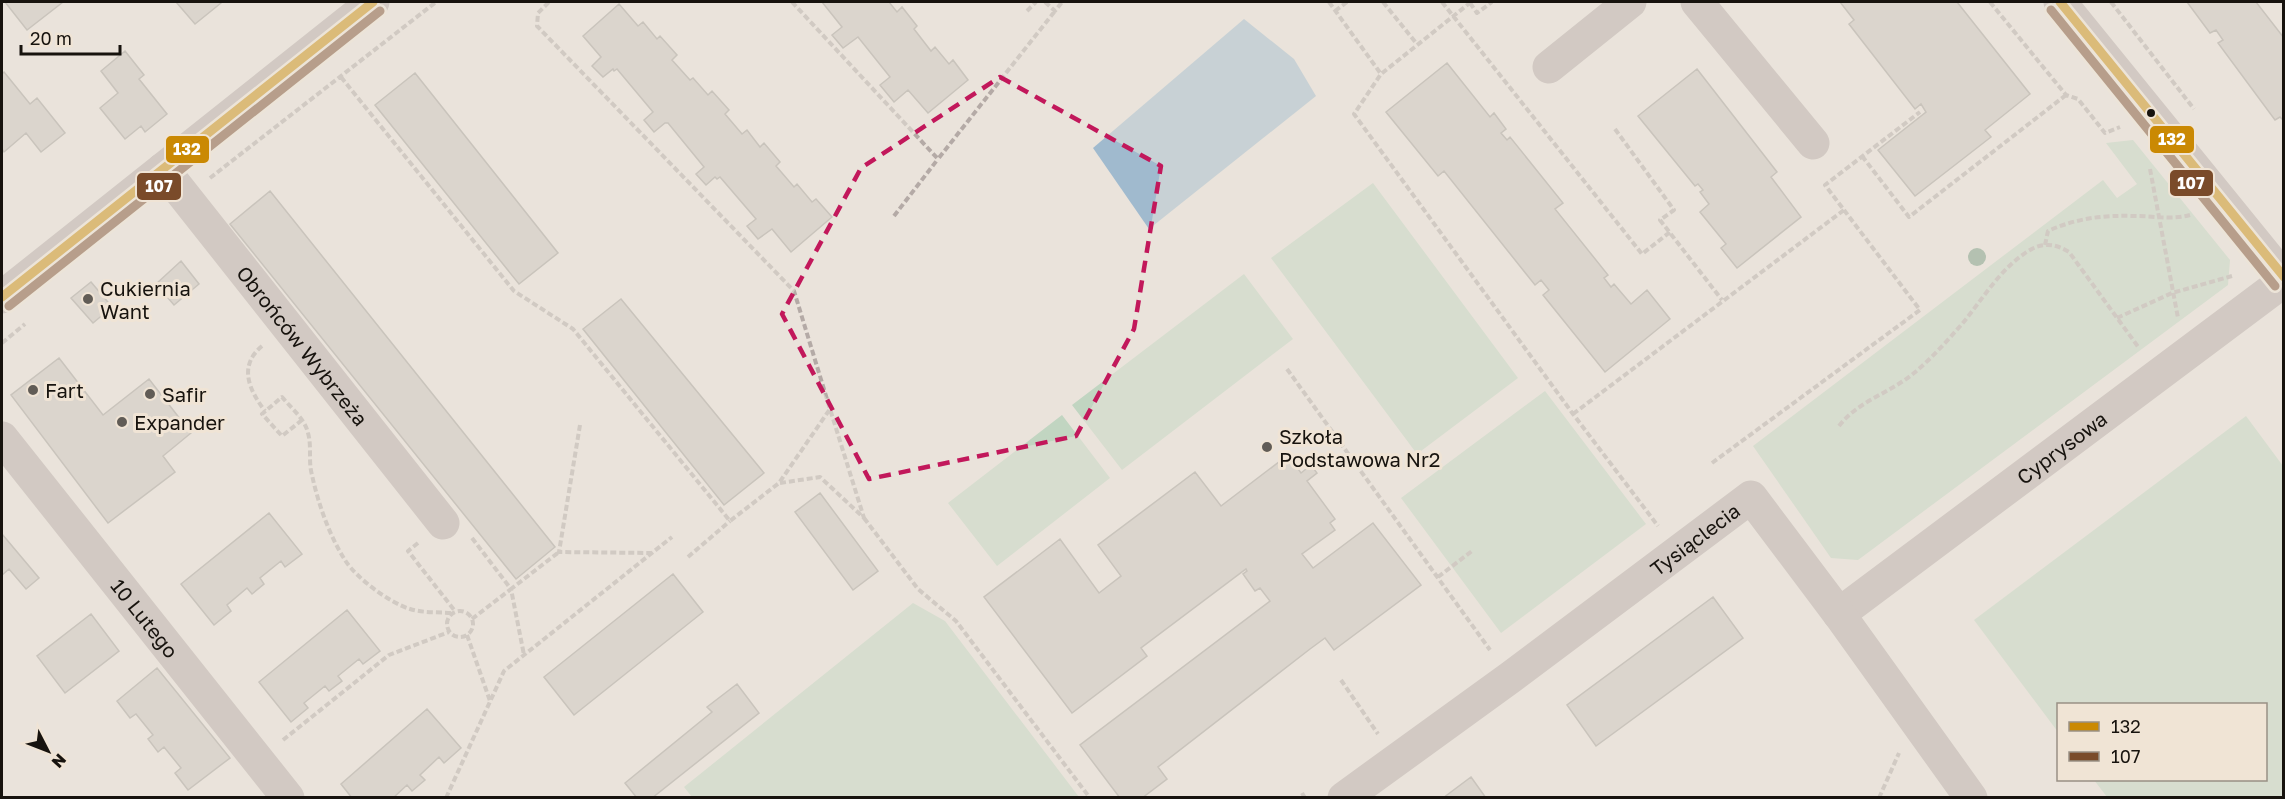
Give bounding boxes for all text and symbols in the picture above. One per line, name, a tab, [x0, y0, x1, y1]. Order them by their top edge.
scale bar	[21, 18, 120, 56]
text: 20 m	[30, 27, 72, 49]
unlabelled marker	[2145, 107, 2157, 119]
line badge: 132	[2149, 125, 2195, 154]
text: 132	[2158, 129, 2186, 149]
line badge: 132	[165, 135, 210, 164]
text: 132	[173, 139, 201, 159]
line badge: 107	[2169, 169, 2214, 197]
line badge: 107	[136, 172, 182, 201]
text: 107	[2177, 173, 2205, 193]
text: 107	[145, 176, 173, 196]
street label: Obrońców Wybrzeża	[232, 261, 373, 430]
place label: Cukiernia Want	[100, 276, 191, 323]
marker: Cukiernia Want	[81, 292, 95, 306]
place label: Fart	[45, 378, 84, 402]
place label: Safir	[162, 382, 207, 406]
marker: Fart	[26, 383, 40, 397]
marker: Safir	[143, 387, 157, 401]
street label: Cyprysowa	[2012, 406, 2111, 489]
place label: Expander	[134, 410, 225, 434]
marker: Expander	[115, 415, 129, 429]
place label: Szkoła Podstawowa Nr2	[1279, 424, 1440, 471]
marker: Szkoła Podstawowa Nr2	[1260, 440, 1274, 454]
street label: Tysiąclecia	[1645, 498, 1744, 580]
street label: 10 Lutego	[106, 574, 184, 662]
legend	[2057, 703, 2267, 781]
text: 132	[2111, 715, 2141, 737]
north arrow	[18, 721, 78, 781]
text: 107	[2111, 745, 2140, 767]
text: N	[48, 750, 71, 772]

